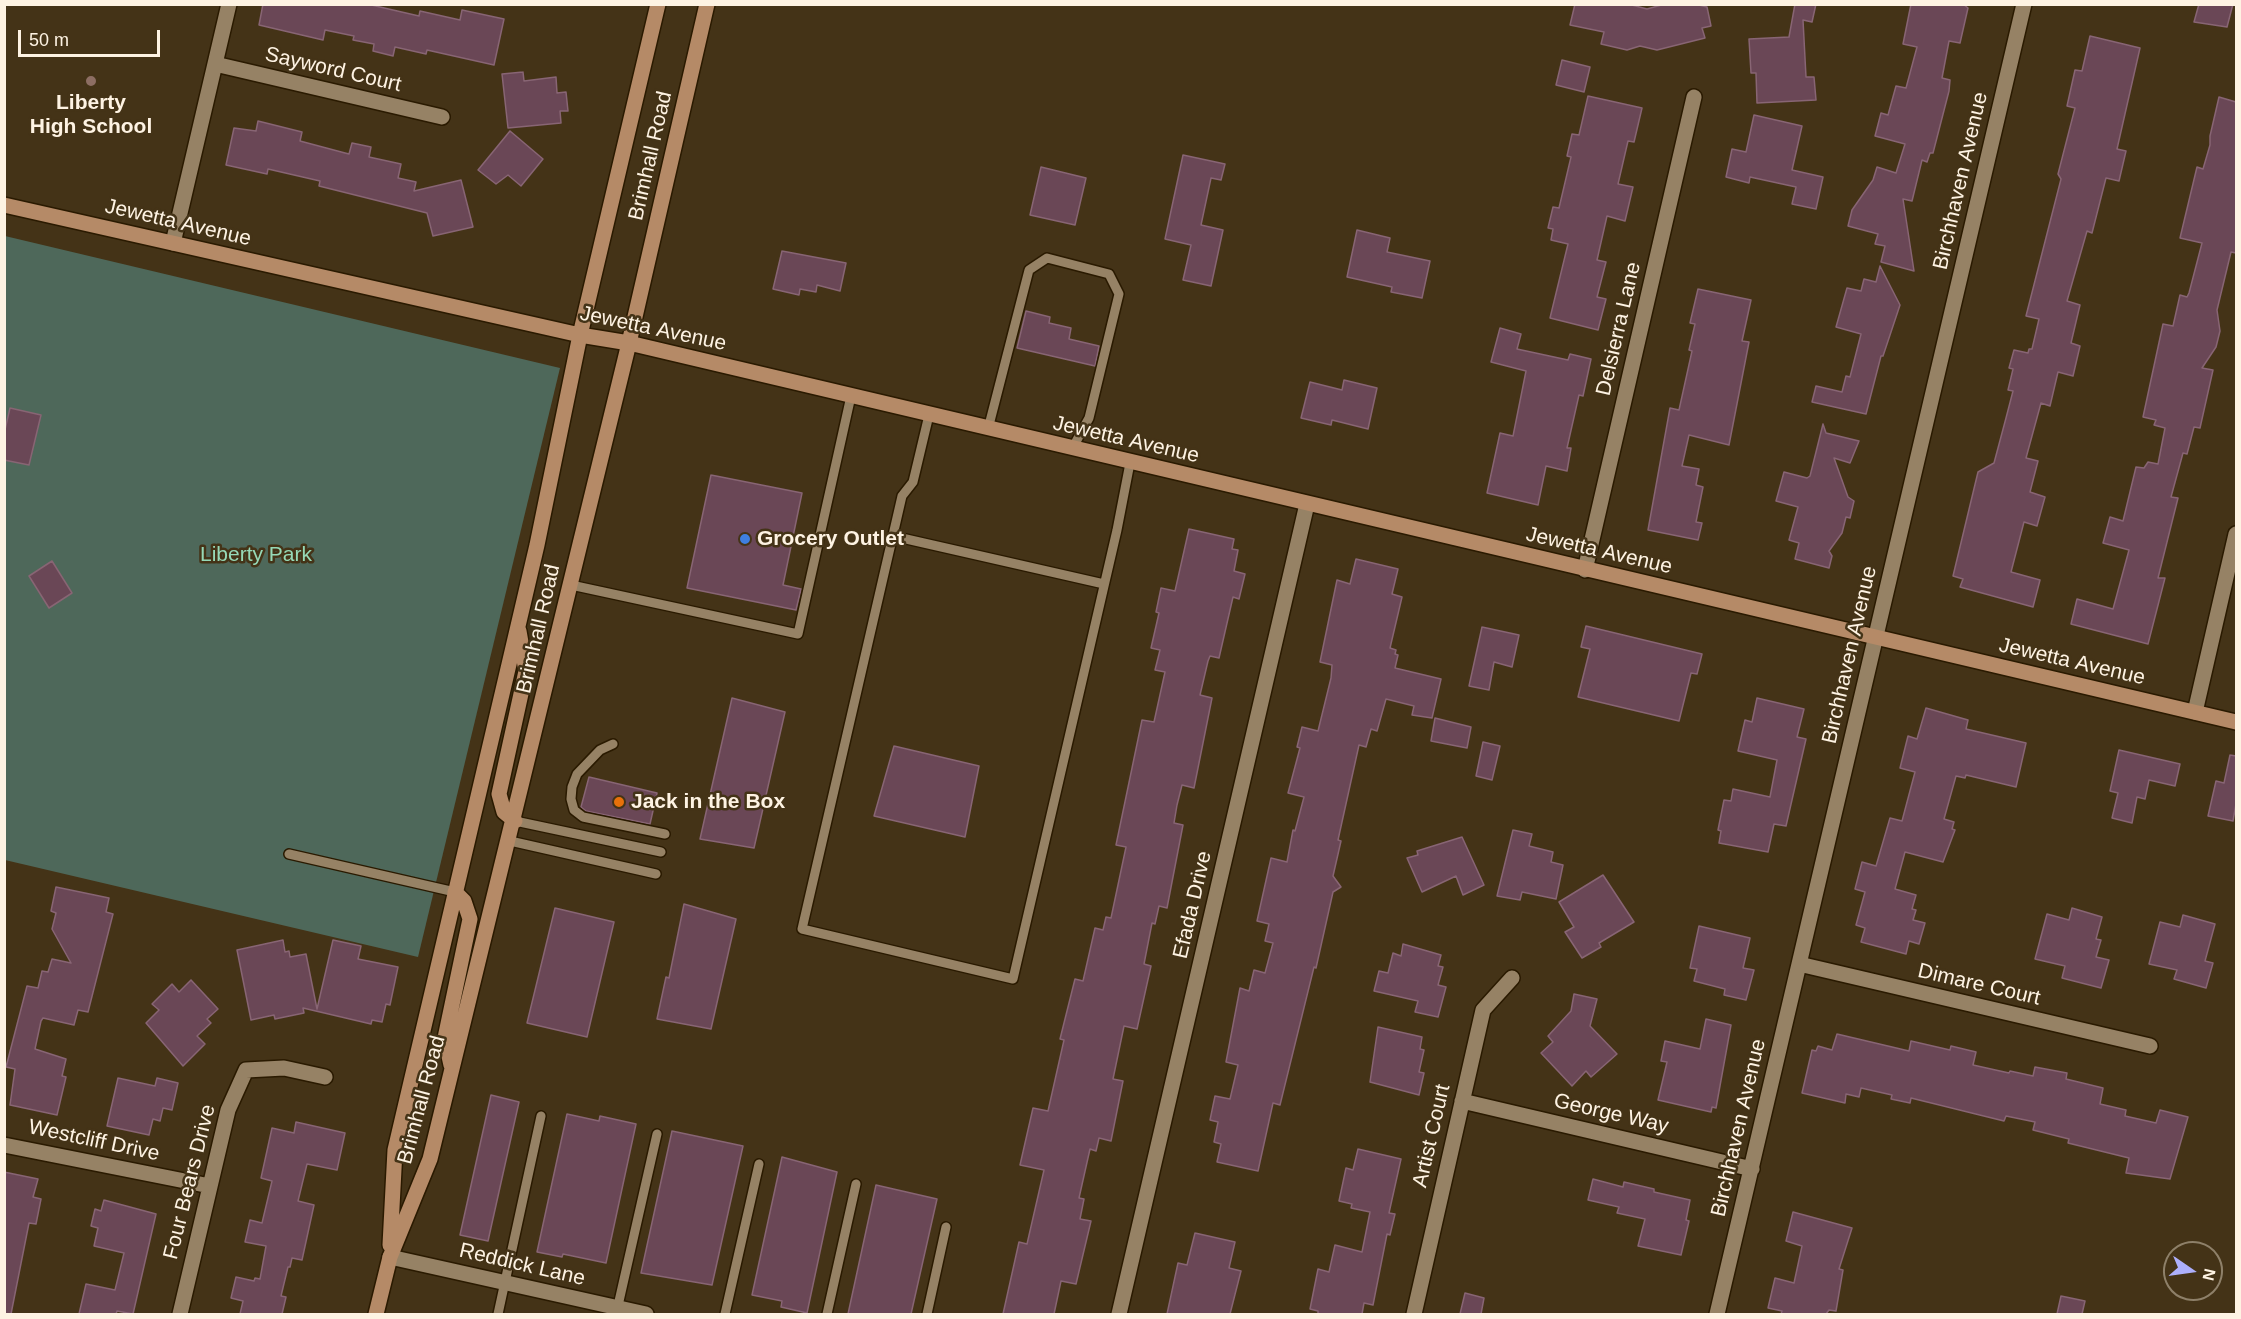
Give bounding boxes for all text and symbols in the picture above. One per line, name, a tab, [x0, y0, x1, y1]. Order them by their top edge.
scale bar	[21, 18, 164, 56]
text: 50 m	[29, 30, 69, 50]
street label: Sayword Court	[263, 42, 403, 98]
marker: Liberty High School	[84, 74, 98, 88]
street label: Brimhall Road	[624, 89, 678, 223]
place label: Liberty High School	[30, 90, 152, 140]
street label: Birchhaven Avenue	[1928, 90, 1994, 272]
street label: Jewetta Avenue	[103, 194, 253, 252]
street label: Delsierra Lane	[1591, 260, 1647, 398]
street label: Jewetta Avenue	[577, 301, 729, 357]
street label: Jewetta Avenue	[1051, 411, 1201, 469]
street label: Jewetta Avenue	[1524, 522, 1674, 580]
place label: Grocery Outlet	[757, 526, 904, 552]
marker: Grocery Outlet	[738, 532, 752, 546]
park label: Liberty Park	[200, 542, 312, 568]
street label: Brimhall Road	[512, 562, 566, 696]
street label: Birchhaven Avenue	[1817, 564, 1883, 746]
street label: Jewetta Avenue	[1997, 633, 2147, 691]
place label: Jack in the Box	[631, 789, 785, 815]
marker: Jack in the Box	[612, 795, 626, 809]
street label: Efada Drive	[1168, 849, 1218, 961]
street label: Dimare Court	[1915, 959, 2043, 1011]
street label: Brimhall Road	[393, 1033, 451, 1167]
street label: Birchhaven Avenue	[1706, 1037, 1772, 1219]
street label: Artist Court	[1408, 1082, 1456, 1190]
street label: George Way	[1551, 1089, 1671, 1139]
street label: Four Bears Drive	[159, 1102, 221, 1262]
street label: Westcliff Drive	[26, 1115, 162, 1167]
street label: Reddick Lane	[457, 1238, 587, 1292]
north arrow	[2163, 1241, 2223, 1301]
text: N	[2199, 1267, 2219, 1282]

